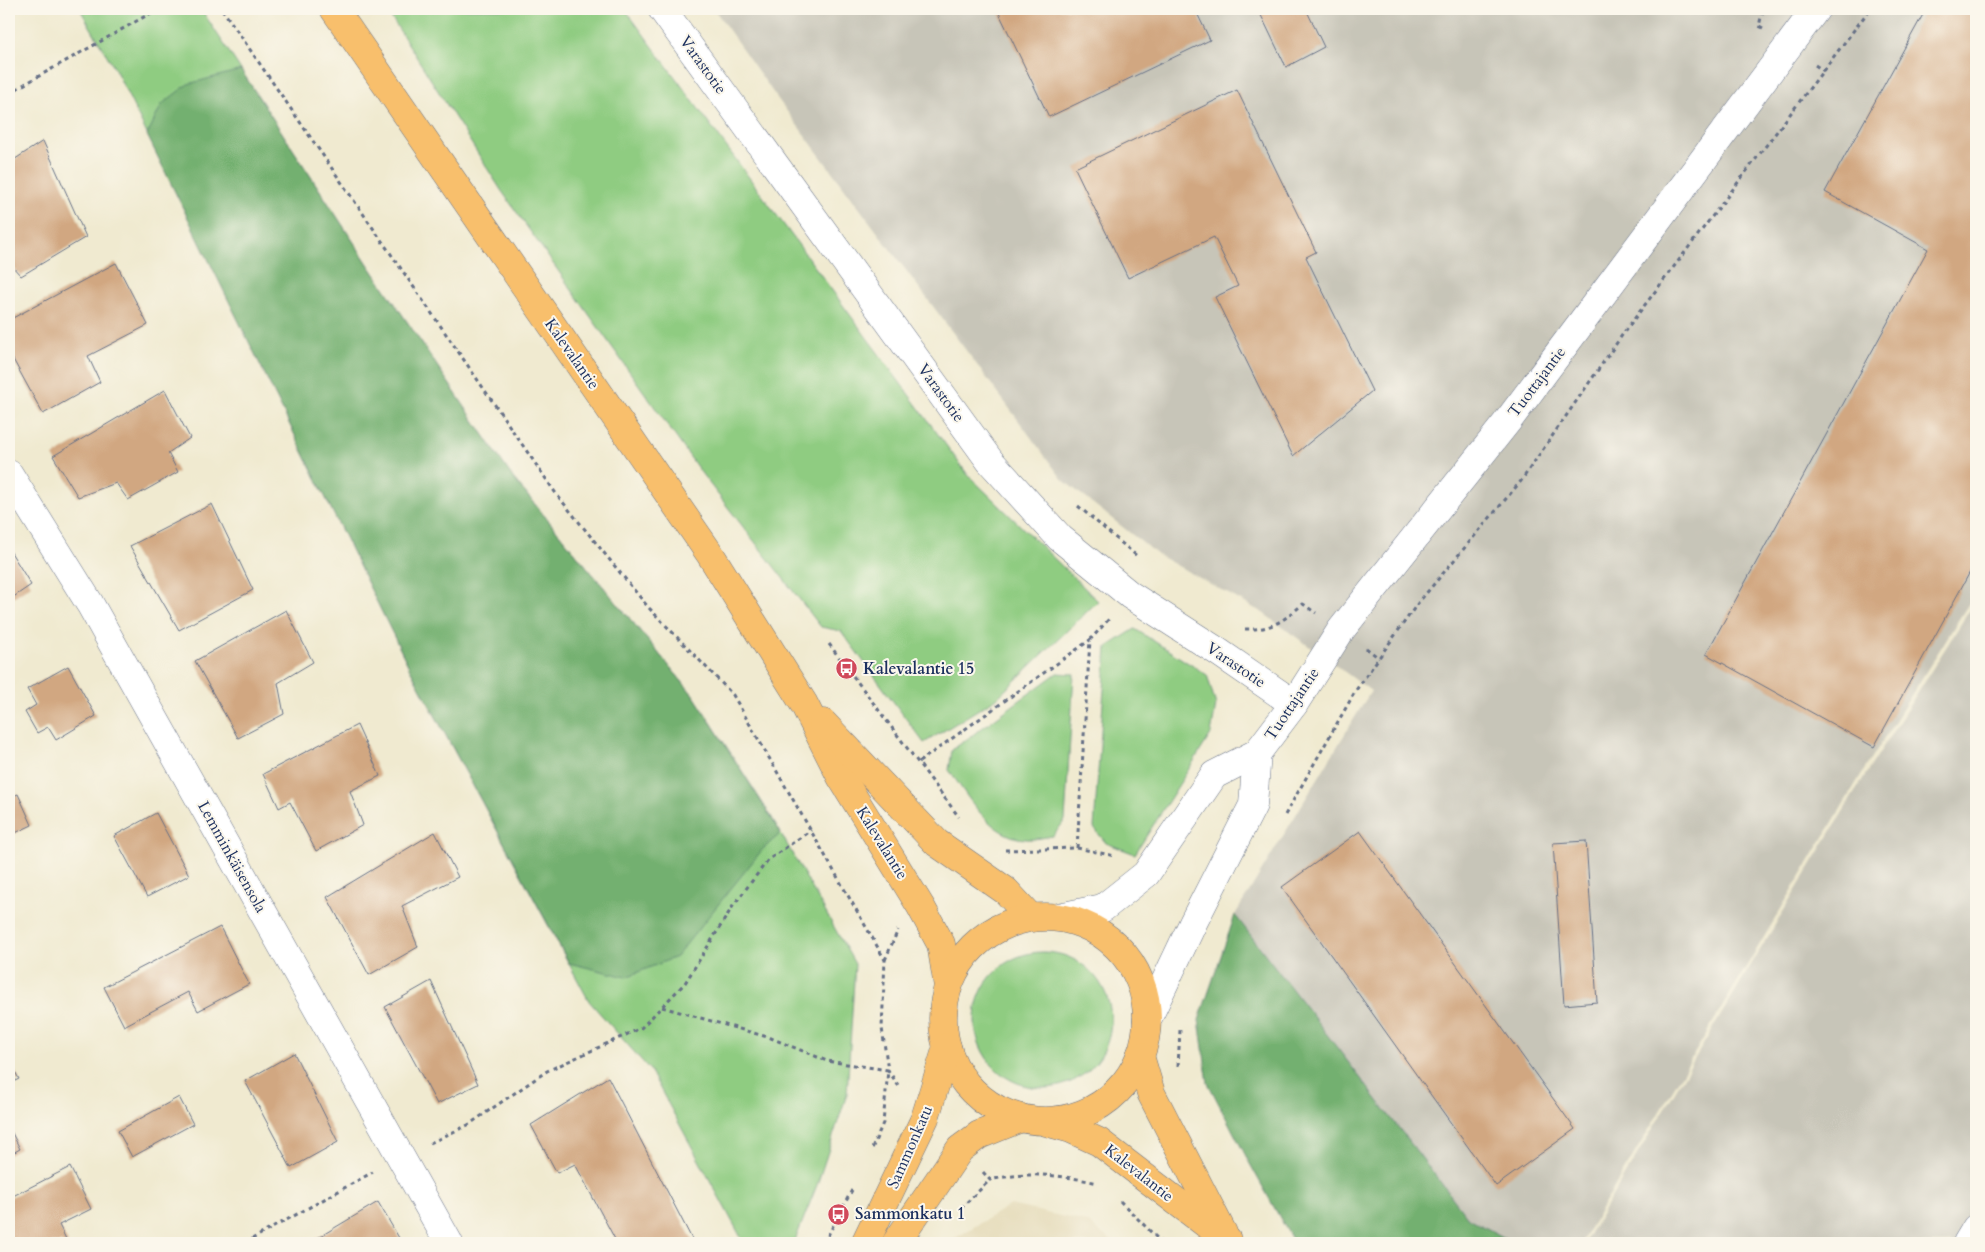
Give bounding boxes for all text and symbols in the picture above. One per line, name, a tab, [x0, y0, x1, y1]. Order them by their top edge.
street label: Varastotie	[674, 31, 732, 99]
street label: Kalevalantie	[539, 314, 605, 394]
street label: Tuottajantie	[1503, 342, 1571, 422]
street label: Varastotie	[912, 359, 970, 427]
street label: Varastotie	[1202, 637, 1270, 693]
bus stop icon: Kalevalantie 15	[835, 657, 859, 681]
place label: Kalevalantie 15	[863, 658, 974, 680]
street label: Tuottajantie	[1260, 663, 1324, 745]
street label: Lemminkäisensola	[192, 797, 272, 917]
street label: Kalevalantie	[851, 802, 913, 884]
street label: Sammonkatu	[882, 1102, 938, 1192]
street label: Kalevalantie	[1100, 1139, 1178, 1207]
bus stop icon: Sammonkatu 1	[827, 1202, 851, 1226]
place label: Sammonkatu 1	[855, 1203, 965, 1225]

